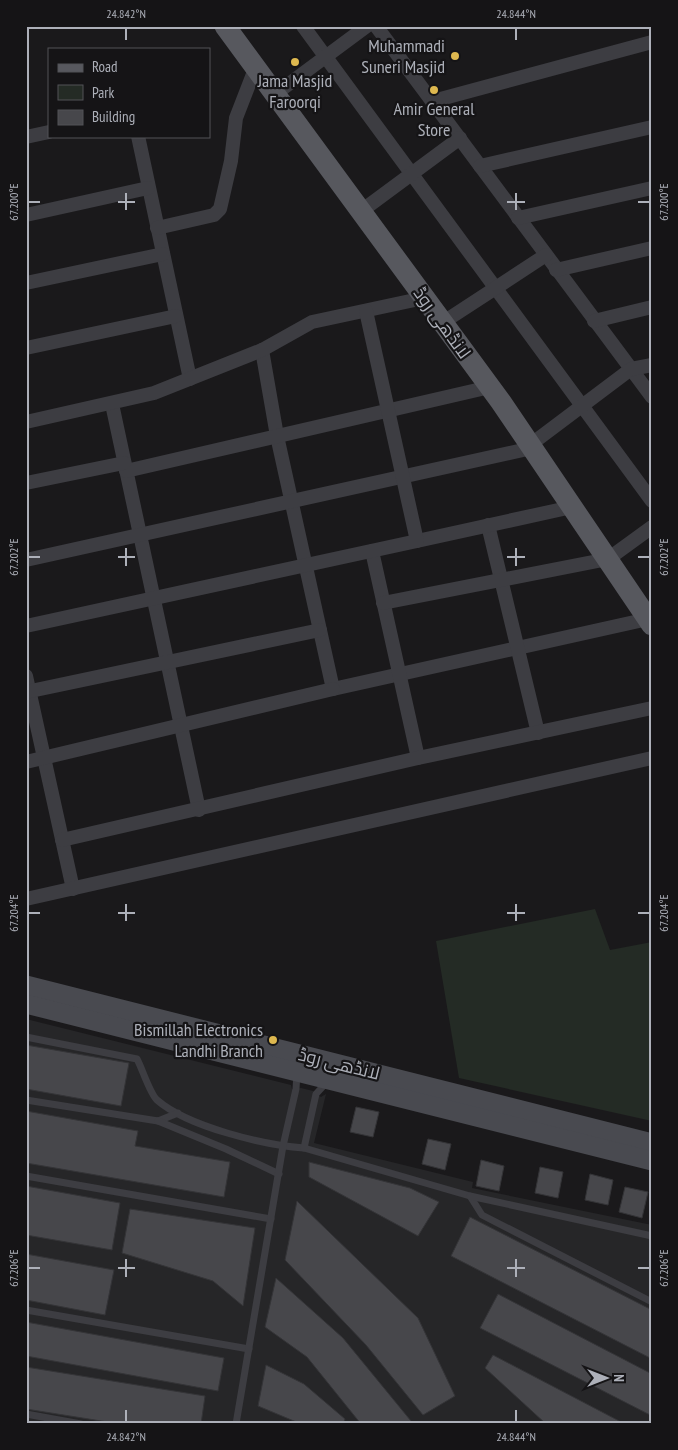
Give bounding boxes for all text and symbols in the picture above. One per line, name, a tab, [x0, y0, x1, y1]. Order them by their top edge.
text: 24.842°N	[106, 6, 146, 21]
text: 24.844°N	[496, 6, 536, 21]
place label: Muhammadi Suneri Masjid	[361, 34, 445, 78]
legend	[48, 48, 210, 138]
marker: Muhammadi Suneri Masjid	[449, 50, 461, 62]
marker: Jama Masjid Faroorqi	[289, 56, 301, 68]
text: Road	[92, 57, 118, 76]
place label: Jama Masjid Faroorqi	[257, 69, 332, 113]
text: Park	[92, 83, 114, 102]
marker: Amir General Store	[428, 84, 440, 96]
place label: Amir General Store	[394, 97, 475, 141]
text: Building	[92, 107, 135, 126]
text: 67.200°E	[6, 183, 21, 221]
text: 67.200°E	[656, 183, 671, 221]
street label: لانڈھی روڈ	[409, 282, 476, 363]
text: 67.202°E	[6, 538, 21, 576]
text: 67.202°E	[656, 538, 671, 576]
text: 67.204°E	[6, 894, 21, 932]
text: 67.204°E	[656, 894, 671, 932]
place label: Bismillah Electronics Landhi Branch	[134, 1018, 263, 1062]
marker: Bismillah Electronics Landhi Branch	[267, 1034, 279, 1046]
street label: لانڈھی روڈ	[296, 1042, 382, 1085]
text: 67.206°E	[6, 1249, 21, 1287]
text: 67.206°E	[656, 1249, 671, 1287]
north arrow	[580, 1352, 630, 1402]
text: N	[610, 1374, 628, 1382]
text: 24.842°N	[106, 1429, 146, 1444]
text: 24.844°N	[496, 1429, 536, 1444]

